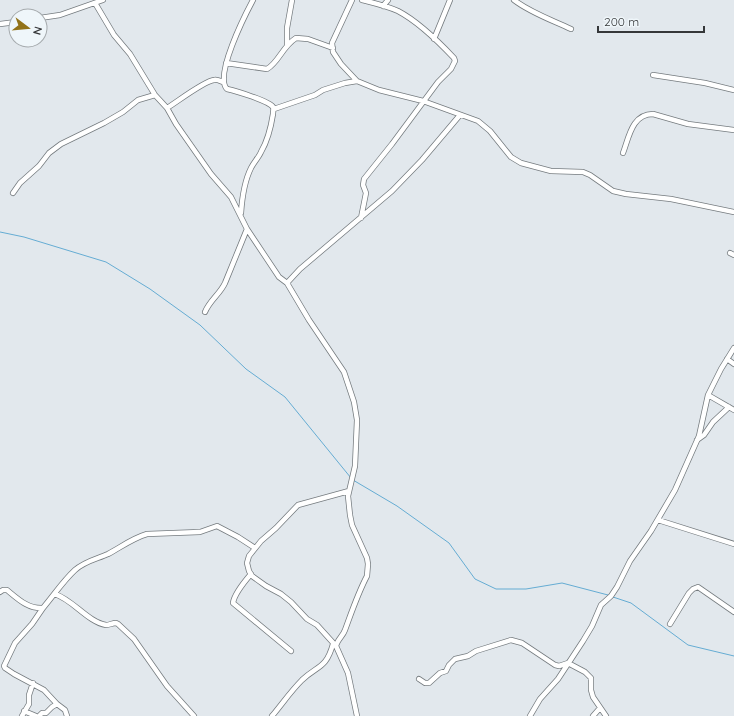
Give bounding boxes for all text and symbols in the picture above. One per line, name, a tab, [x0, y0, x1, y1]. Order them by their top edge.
north arrow	[8, 8, 48, 48]
scale bar	[598, 8, 704, 34]
text: 200 m	[604, 14, 639, 29]
text: N	[30, 25, 45, 37]

